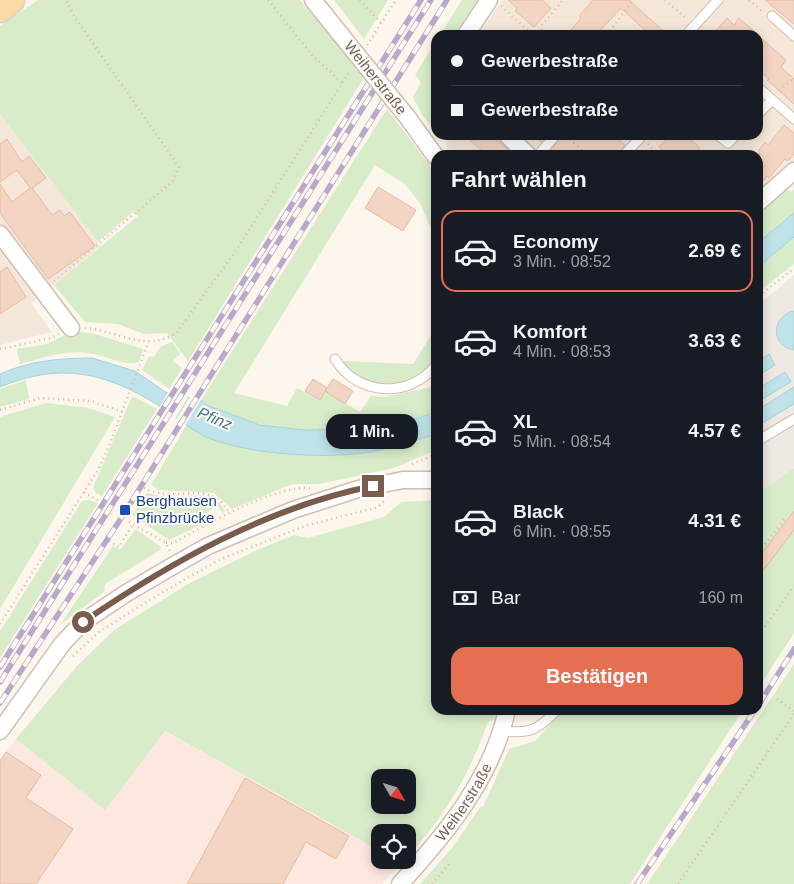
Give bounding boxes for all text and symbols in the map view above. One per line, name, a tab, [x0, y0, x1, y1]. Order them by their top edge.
street label: Weiherstraße	[341, 37, 411, 118]
text: Gewerbestraße	[481, 50, 618, 71]
text: Gewerbestraße	[481, 99, 618, 120]
text: Fahrt wählen	[451, 167, 587, 192]
icon: car	[453, 229, 498, 274]
text: Economy	[513, 231, 599, 252]
text: 2.69 €	[688, 240, 741, 261]
text: 3 Min. · 08:52	[513, 253, 611, 270]
icon: car	[453, 319, 498, 364]
text: Komfort	[513, 321, 587, 342]
text: 3.63 €	[688, 330, 741, 351]
text: 4 Min. · 08:53	[513, 343, 611, 360]
water label: Pfinz	[195, 404, 235, 433]
icon: car	[453, 409, 498, 454]
text: XL	[513, 411, 537, 432]
callout: 1 Min.	[327, 414, 419, 448]
text: 4.57 €	[688, 420, 741, 441]
text: 1 Min.	[349, 423, 395, 440]
text: 5 Min. · 08:54	[513, 433, 611, 450]
route end	[362, 475, 384, 497]
place label: Berghausen Pfinzbrücke	[136, 492, 217, 526]
icon: car	[453, 499, 498, 544]
text: Black	[513, 501, 564, 522]
marker: Berghausen Pfinzbrücke	[118, 503, 132, 517]
text: 4.31 €	[688, 510, 741, 531]
text: 6 Min. · 08:55	[513, 523, 611, 540]
icon: cash	[451, 584, 479, 612]
text: Bar	[491, 587, 521, 608]
text: 160 m	[699, 589, 743, 606]
route start	[72, 611, 94, 633]
button: Bestätigen	[451, 647, 743, 705]
street label: Weiherstraße	[432, 760, 495, 844]
north arrow	[371, 769, 416, 814]
map controls	[371, 769, 416, 869]
button: locate	[371, 824, 416, 869]

